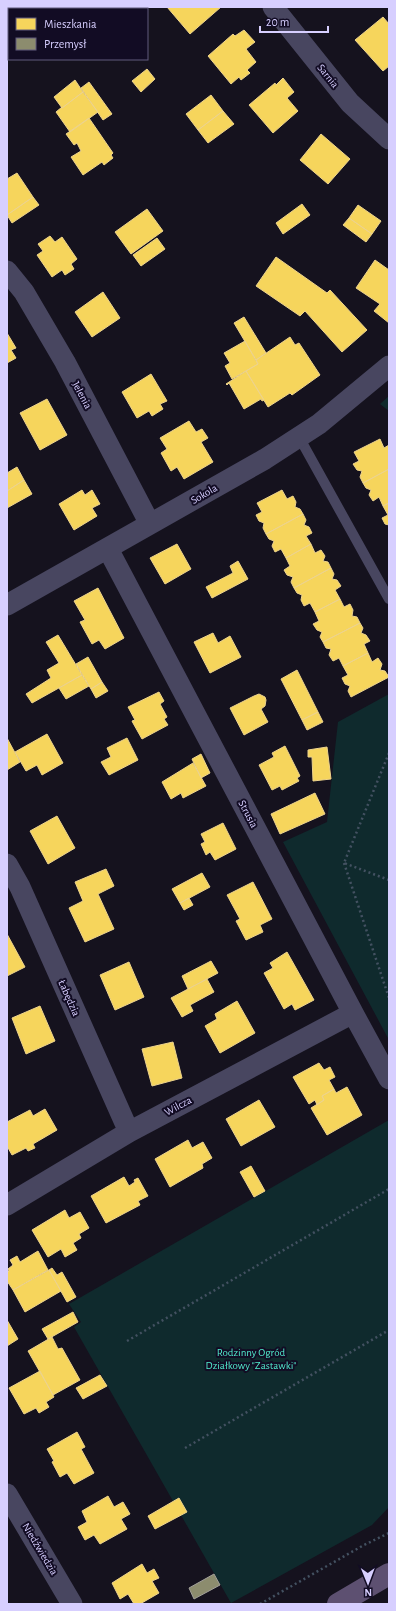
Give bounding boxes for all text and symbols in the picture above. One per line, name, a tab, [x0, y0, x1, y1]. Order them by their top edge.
legend	[8, 8, 148, 60]
scale bar	[260, 8, 328, 34]
text: 20 m	[266, 16, 289, 28]
text: Mieszkania	[44, 18, 97, 30]
text: Przemysł	[44, 38, 87, 51]
street label: Sarnia	[315, 62, 341, 90]
street label: Jelenia	[70, 379, 94, 411]
street label: Sokola	[189, 482, 219, 506]
street label: Strusia	[236, 798, 260, 830]
street label: Łabędzia	[56, 978, 82, 1018]
street label: Wilcza	[163, 1094, 193, 1118]
park label: Rodzinny Ogród Działkowy "Zastawki"	[206, 1347, 296, 1371]
street label: Niedźwiedzia	[20, 1521, 60, 1577]
north arrow	[348, 1563, 388, 1603]
text: N	[364, 1587, 372, 1598]

